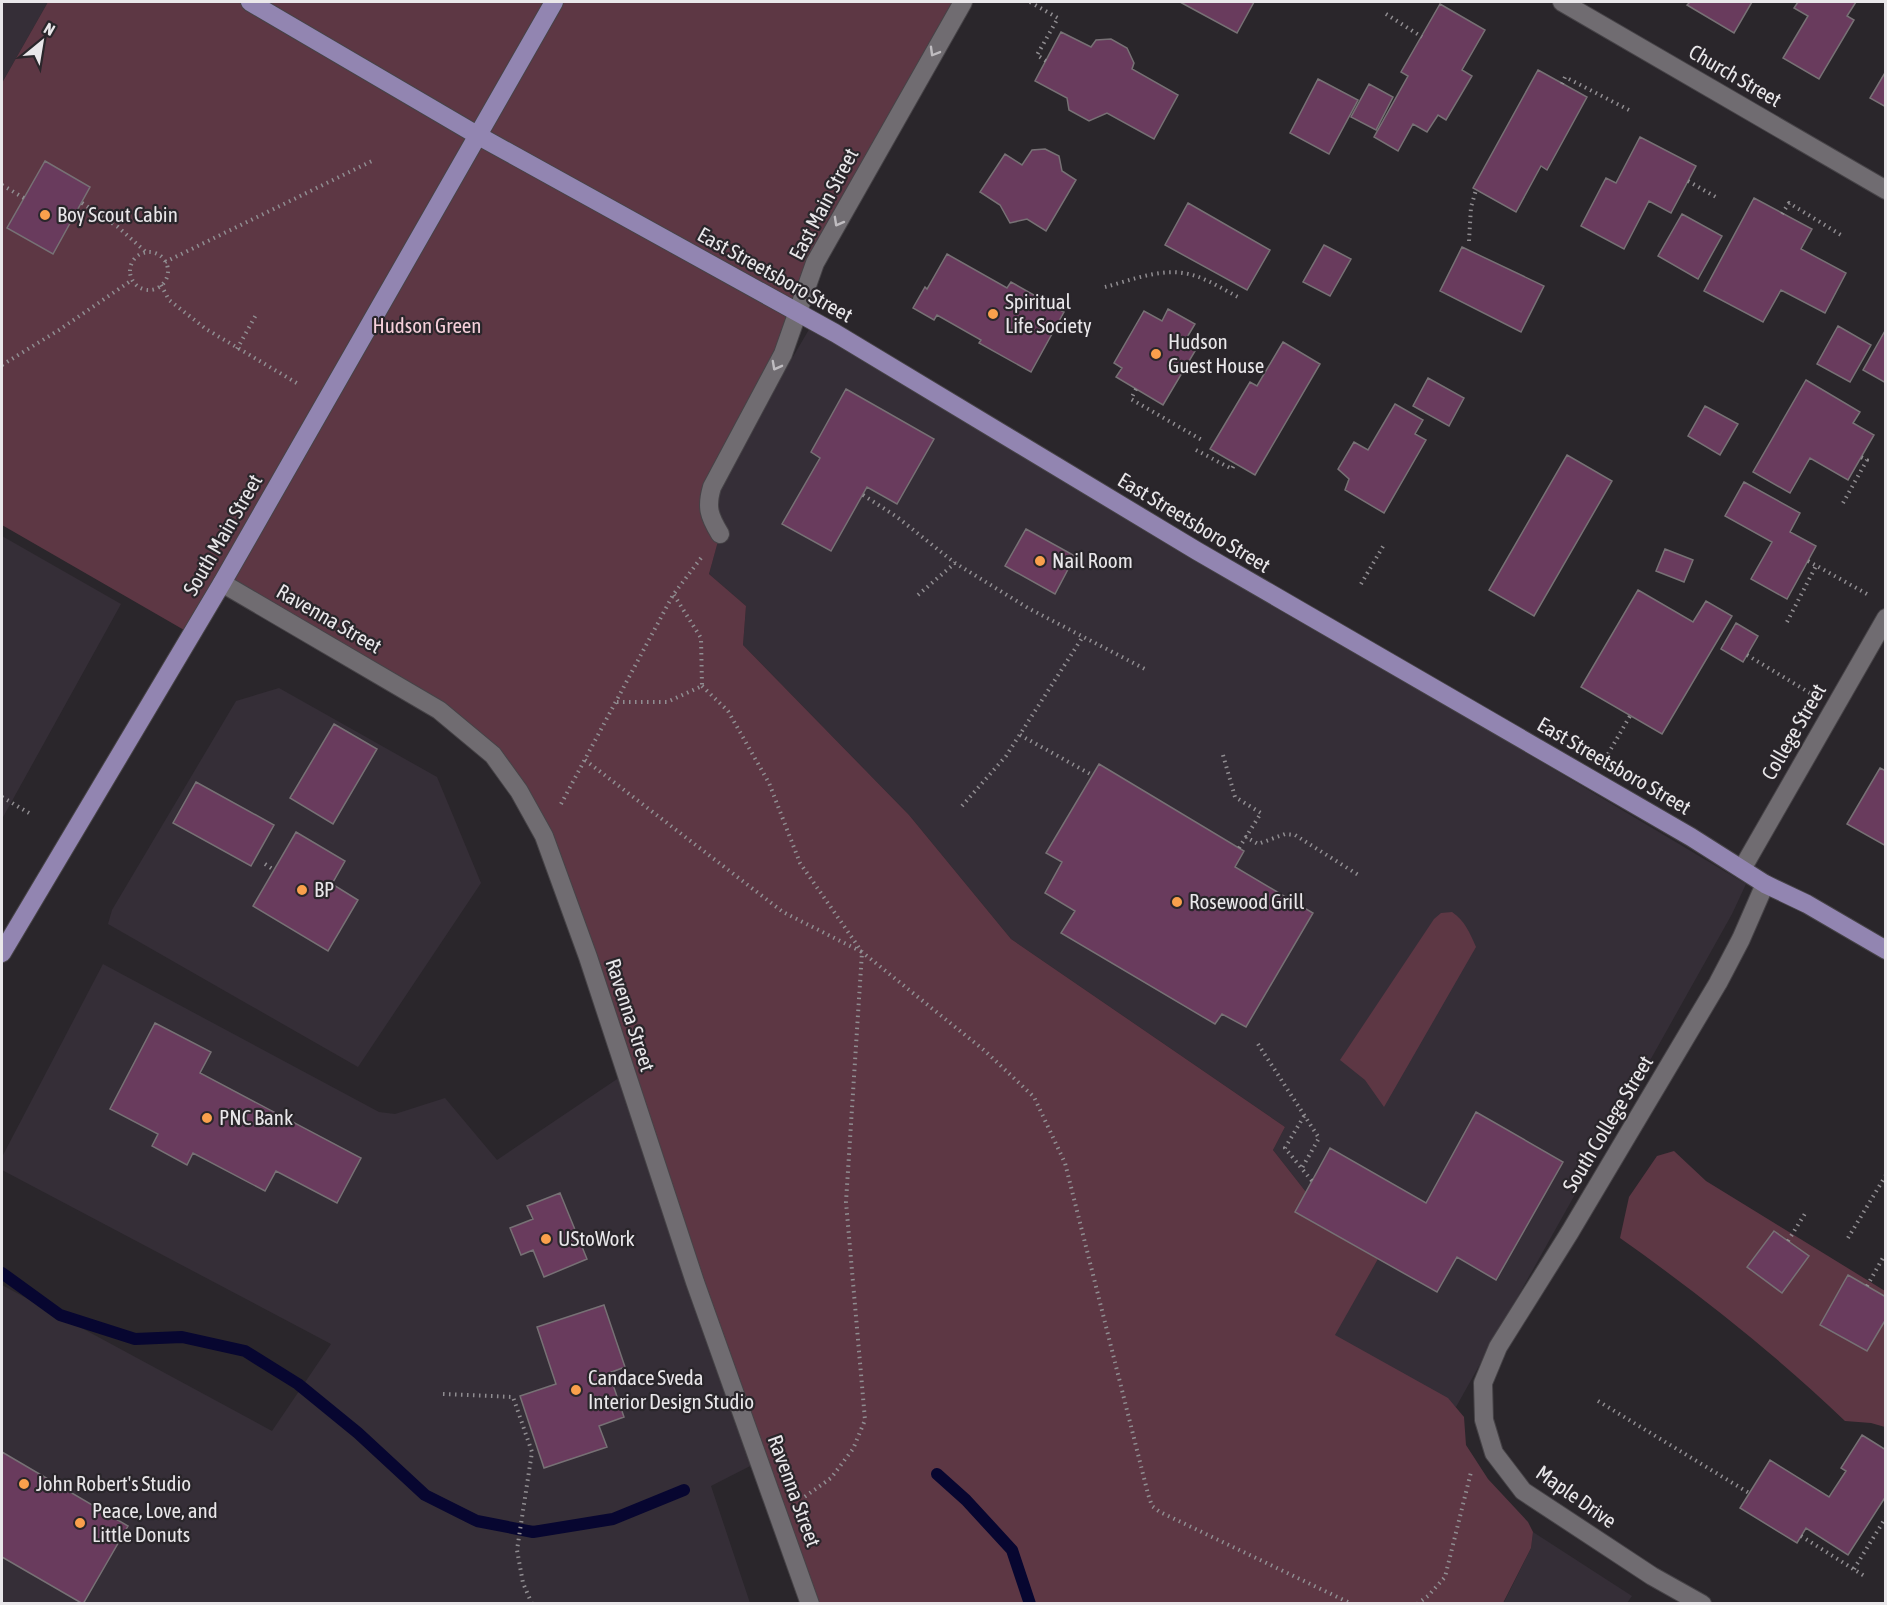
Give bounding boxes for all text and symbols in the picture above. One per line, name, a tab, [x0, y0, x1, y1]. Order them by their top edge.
north arrow	[12, 12, 72, 72]
text: N	[41, 19, 58, 39]
street label: Church Street	[1685, 39, 1786, 111]
one-way arrow	[930, 46, 941, 56]
street label: East Main Street	[784, 144, 863, 263]
place label: Boy Scout Cabin	[57, 202, 178, 226]
marker: Boy Scout Cabin	[38, 208, 52, 222]
one-way arrow	[834, 216, 845, 226]
street label: East Streetsboro Street	[694, 222, 857, 327]
place label: Spiritual Life Society	[1005, 289, 1092, 337]
marker: Spiritual Life Society	[986, 307, 1000, 321]
park label: Hudson Green	[372, 313, 482, 337]
place label: Hudson Guest House	[1168, 329, 1264, 377]
marker: Hudson Guest House	[1149, 347, 1163, 361]
one-way arrow	[772, 360, 784, 371]
street label: East Streetsboro Street	[1114, 467, 1275, 577]
street label: South Main Street	[178, 470, 266, 599]
place label: Nail Room	[1052, 548, 1133, 572]
marker: Nail Room	[1033, 554, 1047, 568]
street label: Ravenna Street	[273, 578, 386, 658]
street label: College Street	[1756, 679, 1830, 784]
street label: East Streetsboro Street	[1533, 711, 1696, 819]
place label: BP	[314, 877, 334, 901]
marker: BP	[295, 883, 309, 897]
place label: Rosewood Grill	[1189, 889, 1305, 913]
marker: Rosewood Grill	[1170, 895, 1184, 909]
street label: Ravenna Street	[601, 955, 660, 1074]
street label: South College Street	[1557, 1051, 1657, 1196]
place label: PNC Bank	[219, 1105, 293, 1129]
marker: PNC Bank	[200, 1111, 214, 1125]
place label: UStoWork	[558, 1226, 635, 1250]
marker: UStoWork	[539, 1232, 553, 1246]
place label: Candace Sveda Interior Design Studio	[588, 1365, 754, 1413]
marker: Candace Sveda Interior Design Studio	[569, 1383, 583, 1397]
street label: Ravenna Street	[764, 1431, 826, 1550]
street label: Maple Drive	[1532, 1460, 1621, 1532]
place label: John Robert's Studio	[36, 1471, 191, 1495]
marker: John Robert's Studio	[17, 1477, 31, 1491]
place label: Peace, Love, and Little Donuts	[92, 1498, 218, 1546]
marker: Peace, Love, and Little Donuts	[73, 1516, 87, 1530]

